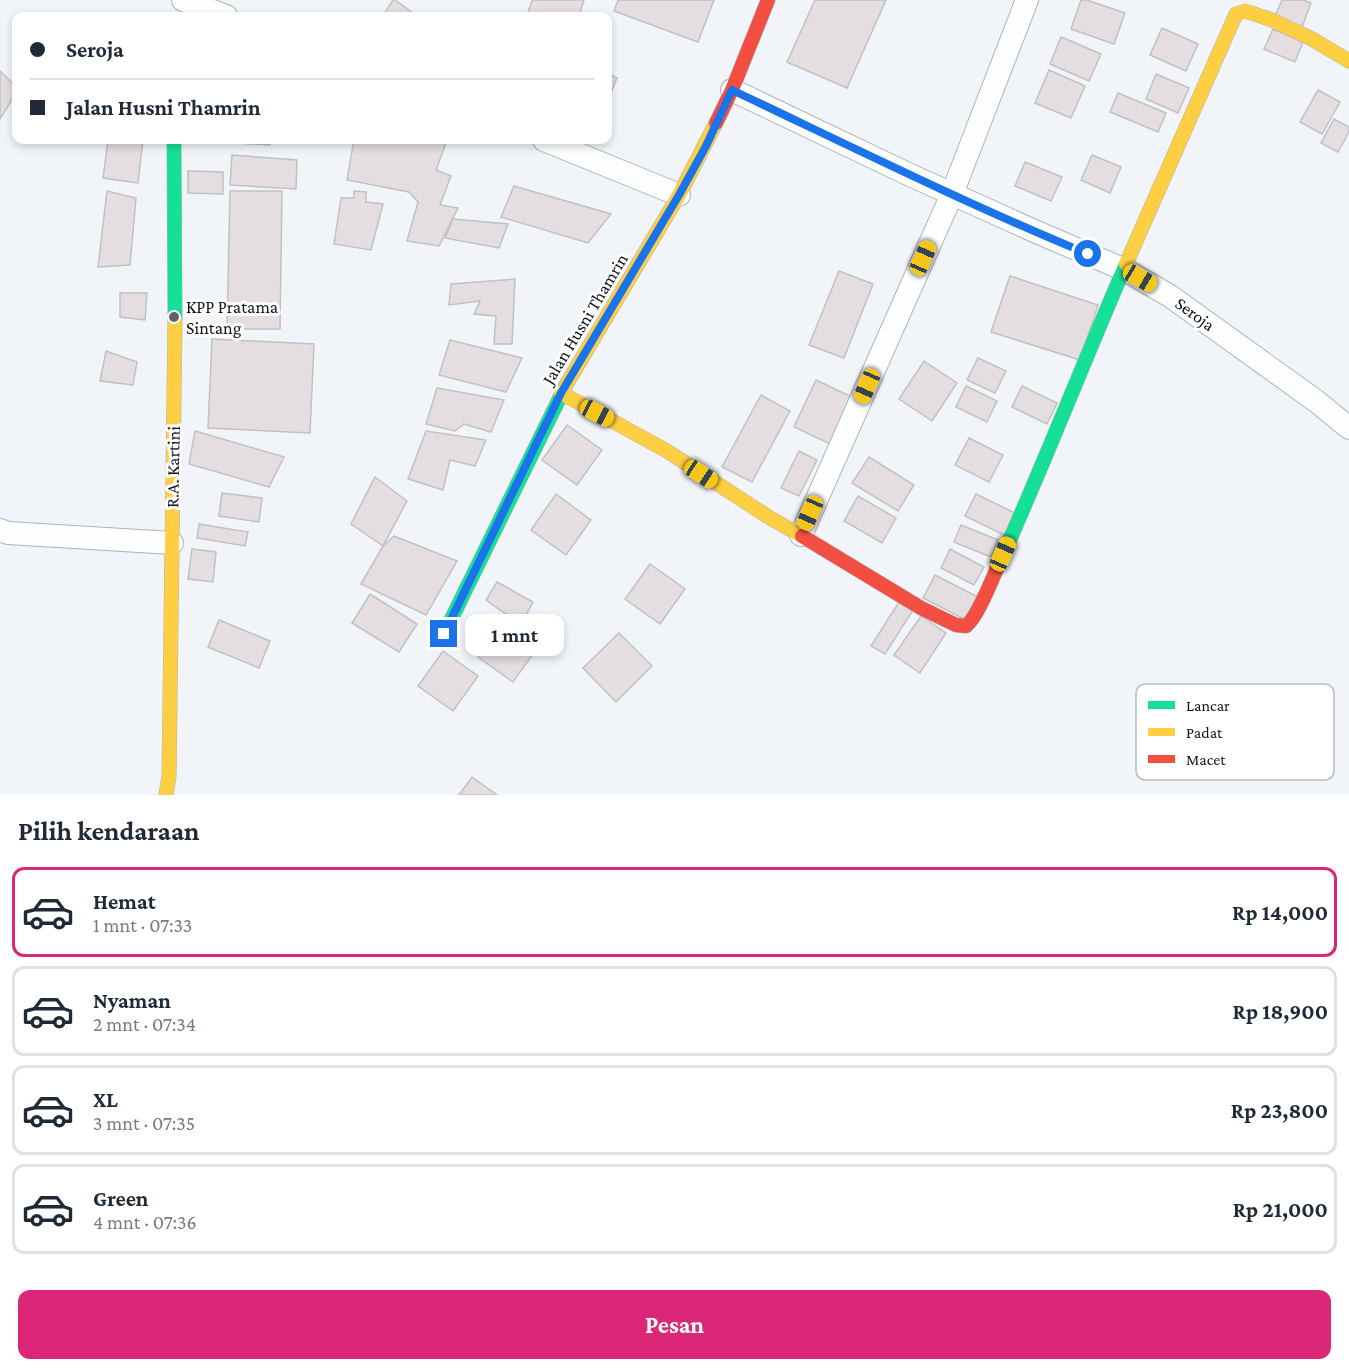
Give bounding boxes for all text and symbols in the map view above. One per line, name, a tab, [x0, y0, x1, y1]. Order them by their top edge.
text: Seroja	[66, 37, 124, 62]
text: Jalan Husni Thamrin	[66, 95, 261, 120]
car	[907, 238, 939, 278]
route start	[1074, 240, 1101, 267]
street label: Jalan Husni Thamrin	[537, 250, 632, 390]
car	[1120, 261, 1160, 295]
street label: Seroja	[1171, 293, 1219, 336]
place label: KPP Pratama Sintang	[186, 297, 278, 338]
marker: KPP Pratama Sintang	[167, 310, 181, 324]
car	[851, 366, 883, 406]
car	[577, 397, 617, 429]
street label: R.A. Kartini	[162, 426, 184, 508]
car	[681, 457, 721, 491]
car	[794, 493, 826, 533]
car	[987, 534, 1019, 574]
callout: 1 mnt	[465, 613, 564, 655]
route end	[430, 620, 457, 647]
text: 1 mnt	[491, 624, 538, 646]
legend	[1136, 684, 1334, 780]
text: Lancar	[1186, 697, 1230, 714]
text: Padat	[1186, 724, 1223, 741]
text: Macet	[1186, 751, 1226, 768]
text: Pilih kendaraan	[18, 816, 200, 846]
icon: car	[21, 885, 75, 939]
text: Hemat	[93, 889, 156, 914]
text: Rp 14,000	[1232, 900, 1328, 925]
text: 1 mnt · 07:33	[93, 914, 192, 936]
icon: car	[21, 984, 75, 1038]
text: Nyaman	[93, 988, 171, 1013]
text: Rp 18,900	[1233, 999, 1328, 1024]
text: 2 mnt · 07:34	[93, 1013, 196, 1035]
icon: car	[21, 1083, 75, 1137]
text: XL	[93, 1087, 118, 1112]
text: Rp 23,800	[1231, 1098, 1328, 1123]
text: 3 mnt · 07:35	[93, 1112, 195, 1134]
icon: car	[21, 1182, 75, 1236]
text: Green	[93, 1186, 149, 1211]
text: Rp 21,000	[1233, 1197, 1328, 1222]
text: 4 mnt · 07:36	[93, 1211, 197, 1233]
button: Pesan	[18, 1290, 1331, 1359]

